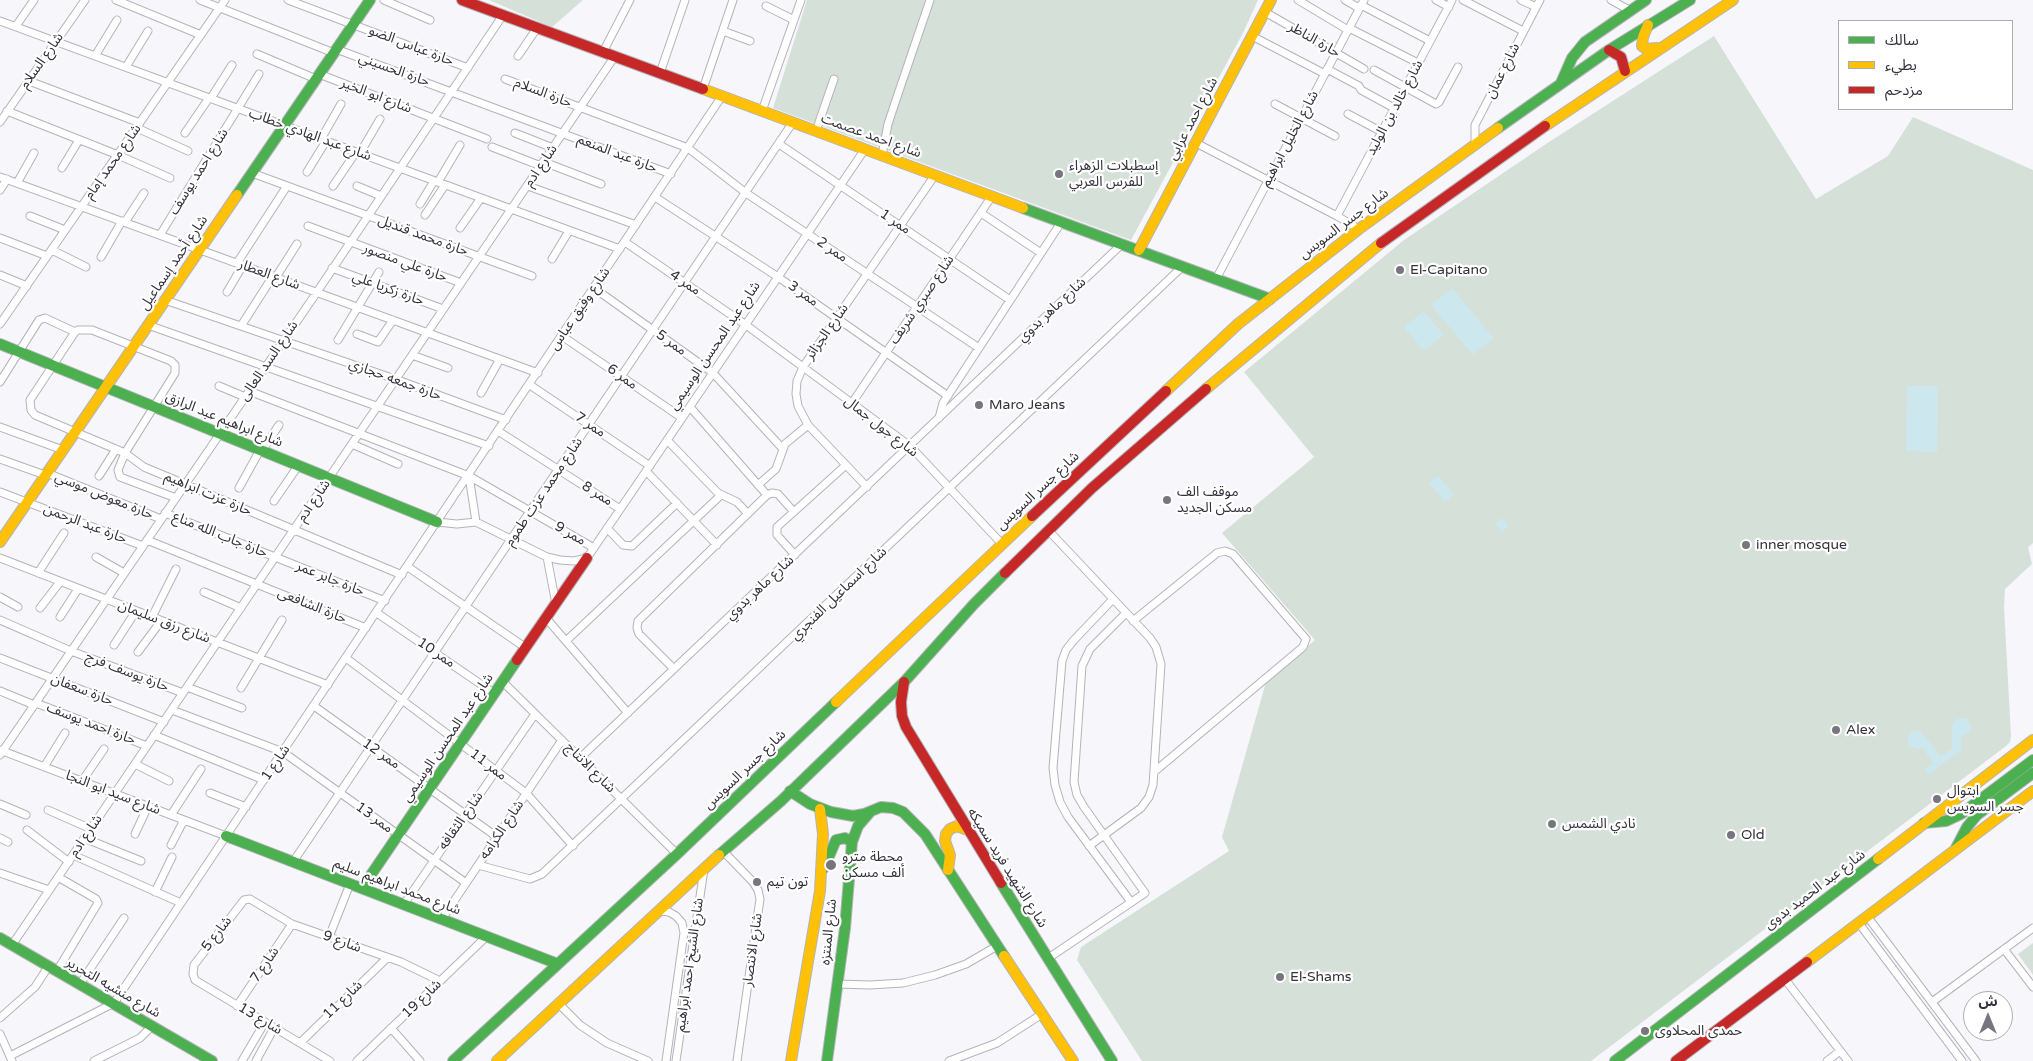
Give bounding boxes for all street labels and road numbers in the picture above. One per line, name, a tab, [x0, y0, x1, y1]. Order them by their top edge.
street label: حارة الناظر	[1285, 18, 1343, 62]
street label: حارة عباس الضو	[366, 22, 456, 70]
street label: شارع السلام	[16, 30, 68, 92]
street label: شارع عمان	[1482, 41, 1524, 101]
street label: حارة الحسيني	[356, 49, 432, 91]
street label: شارع خالد بن الوليد	[1363, 57, 1427, 159]
street label: حارة السلام	[512, 74, 574, 112]
street label: شارع ابو الخير	[338, 75, 414, 117]
street label: شارع احمد عرابي	[1164, 75, 1222, 163]
street label: شارع الخليل ابراهيم	[1258, 88, 1322, 190]
street label: شارع عبد الهادي خطاب	[246, 105, 374, 165]
street label: شارع احمد عصمت	[819, 110, 923, 162]
street label: شارع محمد إمام	[81, 121, 145, 203]
street label: شارع احمد يوسف	[166, 126, 232, 218]
street label: حارة عبد المنعم	[575, 131, 659, 177]
street label: شارع ادم	[521, 142, 561, 190]
street label: شارع جسر السويس	[1296, 185, 1392, 263]
street label: ممر 1	[876, 206, 914, 238]
street label: شارع أحمد إسماعيل	[136, 212, 212, 314]
street label: حارة محمد قنديل	[376, 212, 470, 260]
street label: ممر 2	[813, 234, 851, 266]
street label: حارة علي منصور	[361, 240, 449, 286]
street label: شارع صبري شريف	[886, 252, 958, 348]
street label: شارع العطار	[236, 256, 302, 294]
street label: شارع وفيق عباس	[546, 264, 614, 354]
street label: ممر 4	[666, 267, 704, 299]
street label: حارة زكريا علي	[350, 268, 426, 310]
street label: شارع ماهر بدوي	[1014, 274, 1090, 346]
street label: شارع عبد المحسن الوسيمي	[666, 278, 764, 414]
street label: ممر 3	[784, 278, 822, 310]
street label: شارع الجزائر	[802, 301, 852, 363]
street label: شارع السد العالى	[236, 318, 302, 404]
street label: ممر 5	[652, 327, 690, 359]
street label: حارة جمعه حجازي	[346, 355, 444, 405]
street label: ممر 6	[603, 361, 641, 393]
street label: شارع ابراهيم عبد الرازق	[163, 389, 285, 451]
street label: شارع جول جمال	[841, 393, 921, 461]
street label: ممر 7	[571, 409, 609, 441]
street label: شارع محمد عزت طموم	[501, 434, 587, 550]
street label: شارع جسر السويس	[993, 448, 1083, 534]
street label: حارة عزت ابراهيم	[162, 468, 254, 520]
street label: حارة معوض موسي	[52, 469, 156, 523]
street label: شارع ادم	[294, 477, 334, 525]
street label: ممر 8	[578, 478, 616, 510]
street label: حارة عبد الرحمن	[41, 500, 129, 548]
street label: حارة جاب الله مناع	[170, 508, 270, 562]
street label: ممر 9	[551, 518, 589, 550]
street label: شارع اسماعيل الفنجري	[787, 544, 891, 644]
street label: شارع ماهر بدوي	[722, 552, 798, 624]
street label: حارة جابر عمر	[293, 558, 367, 600]
street label: حارة الشافعى	[275, 585, 349, 627]
street label: شارع رزق سليمان	[116, 597, 212, 647]
street label: ممر 10	[414, 634, 458, 672]
street label: حارة يوسف فرج	[83, 648, 171, 696]
street label: حارة سعفان	[49, 670, 115, 710]
street label: شارع عبد المحسن الوسيمي	[399, 670, 497, 806]
street label: حارة احمد يوسف	[44, 699, 138, 749]
street label: شارع جسر السويس	[700, 727, 790, 813]
street label: ممر 12	[359, 735, 403, 773]
street label: شارع الانتاج	[561, 739, 619, 797]
street label: شارع 1	[258, 742, 294, 784]
street label: ممر 11	[466, 746, 510, 784]
street label: شارع سيد ابو النجا	[63, 767, 163, 819]
street label: شارع الثقافه	[435, 789, 487, 853]
street label: شارع الكرامه	[476, 797, 528, 863]
street label: ممر 13	[352, 799, 396, 837]
street label: شارع الشهيد فريد سميكه	[963, 805, 1051, 931]
street label: شارع ادم	[66, 812, 106, 860]
street label: شارع عبد الحميد بدوى	[1761, 847, 1869, 933]
street label: شارع محمد ابراهيم سليم	[331, 855, 463, 919]
street label: شارع الشيخ احمد ابراهيم	[672, 897, 708, 1033]
street label: شارع المنتزه	[817, 898, 841, 966]
street label: شارع الانتصار	[740, 912, 766, 988]
street label: شارع 5	[198, 913, 236, 955]
street label: شارع 9	[320, 927, 364, 957]
street label: شارع 7	[247, 944, 283, 986]
street label: شارع منشيه التحرير	[63, 954, 163, 1022]
street label: شارع 19	[399, 976, 445, 1022]
street label: شارع 11	[320, 977, 366, 1023]
street label: شارع 13	[235, 999, 285, 1039]

